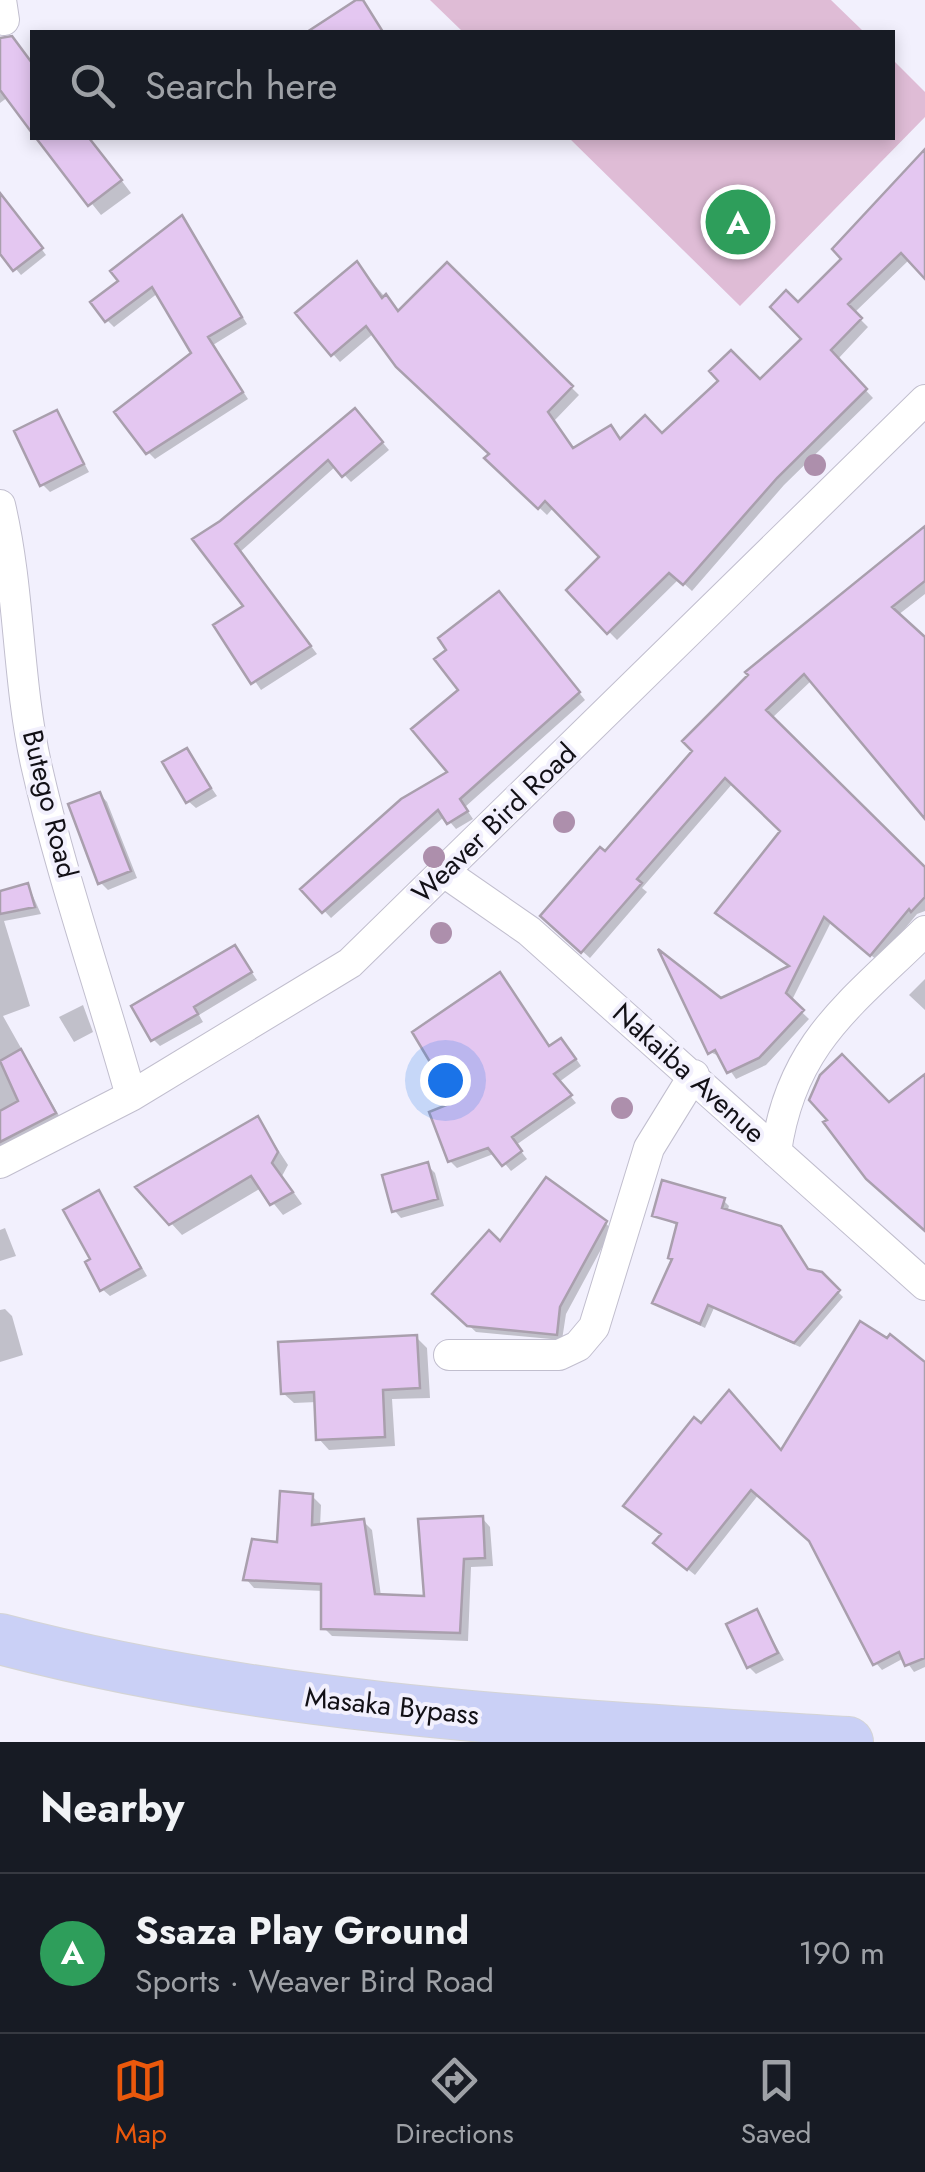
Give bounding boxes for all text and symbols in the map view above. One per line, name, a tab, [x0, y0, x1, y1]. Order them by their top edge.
search box	[30, 30, 895, 140]
icon: search	[65, 58, 120, 113]
text: Search here	[145, 58, 337, 113]
pin: A	[706, 184, 770, 260]
street label: Butego Road	[12, 726, 88, 882]
street label: Weaver Bird Road	[402, 734, 586, 912]
street label: Nakaiba Avenue	[603, 993, 775, 1153]
your location	[420, 1055, 471, 1106]
street label: Masaka Bypass	[303, 1676, 481, 1736]
text: Nearby	[40, 1777, 184, 1838]
text: Ssaza Play Ground	[135, 1903, 469, 1958]
text: A	[61, 1930, 84, 1976]
text: 190 m	[798, 1930, 885, 1976]
text: Sports · Weaver Bird Road	[135, 1958, 494, 2004]
tab: Map	[113, 2053, 168, 2154]
tab: Directions	[395, 2053, 514, 2154]
tab: Saved	[741, 2053, 812, 2154]

